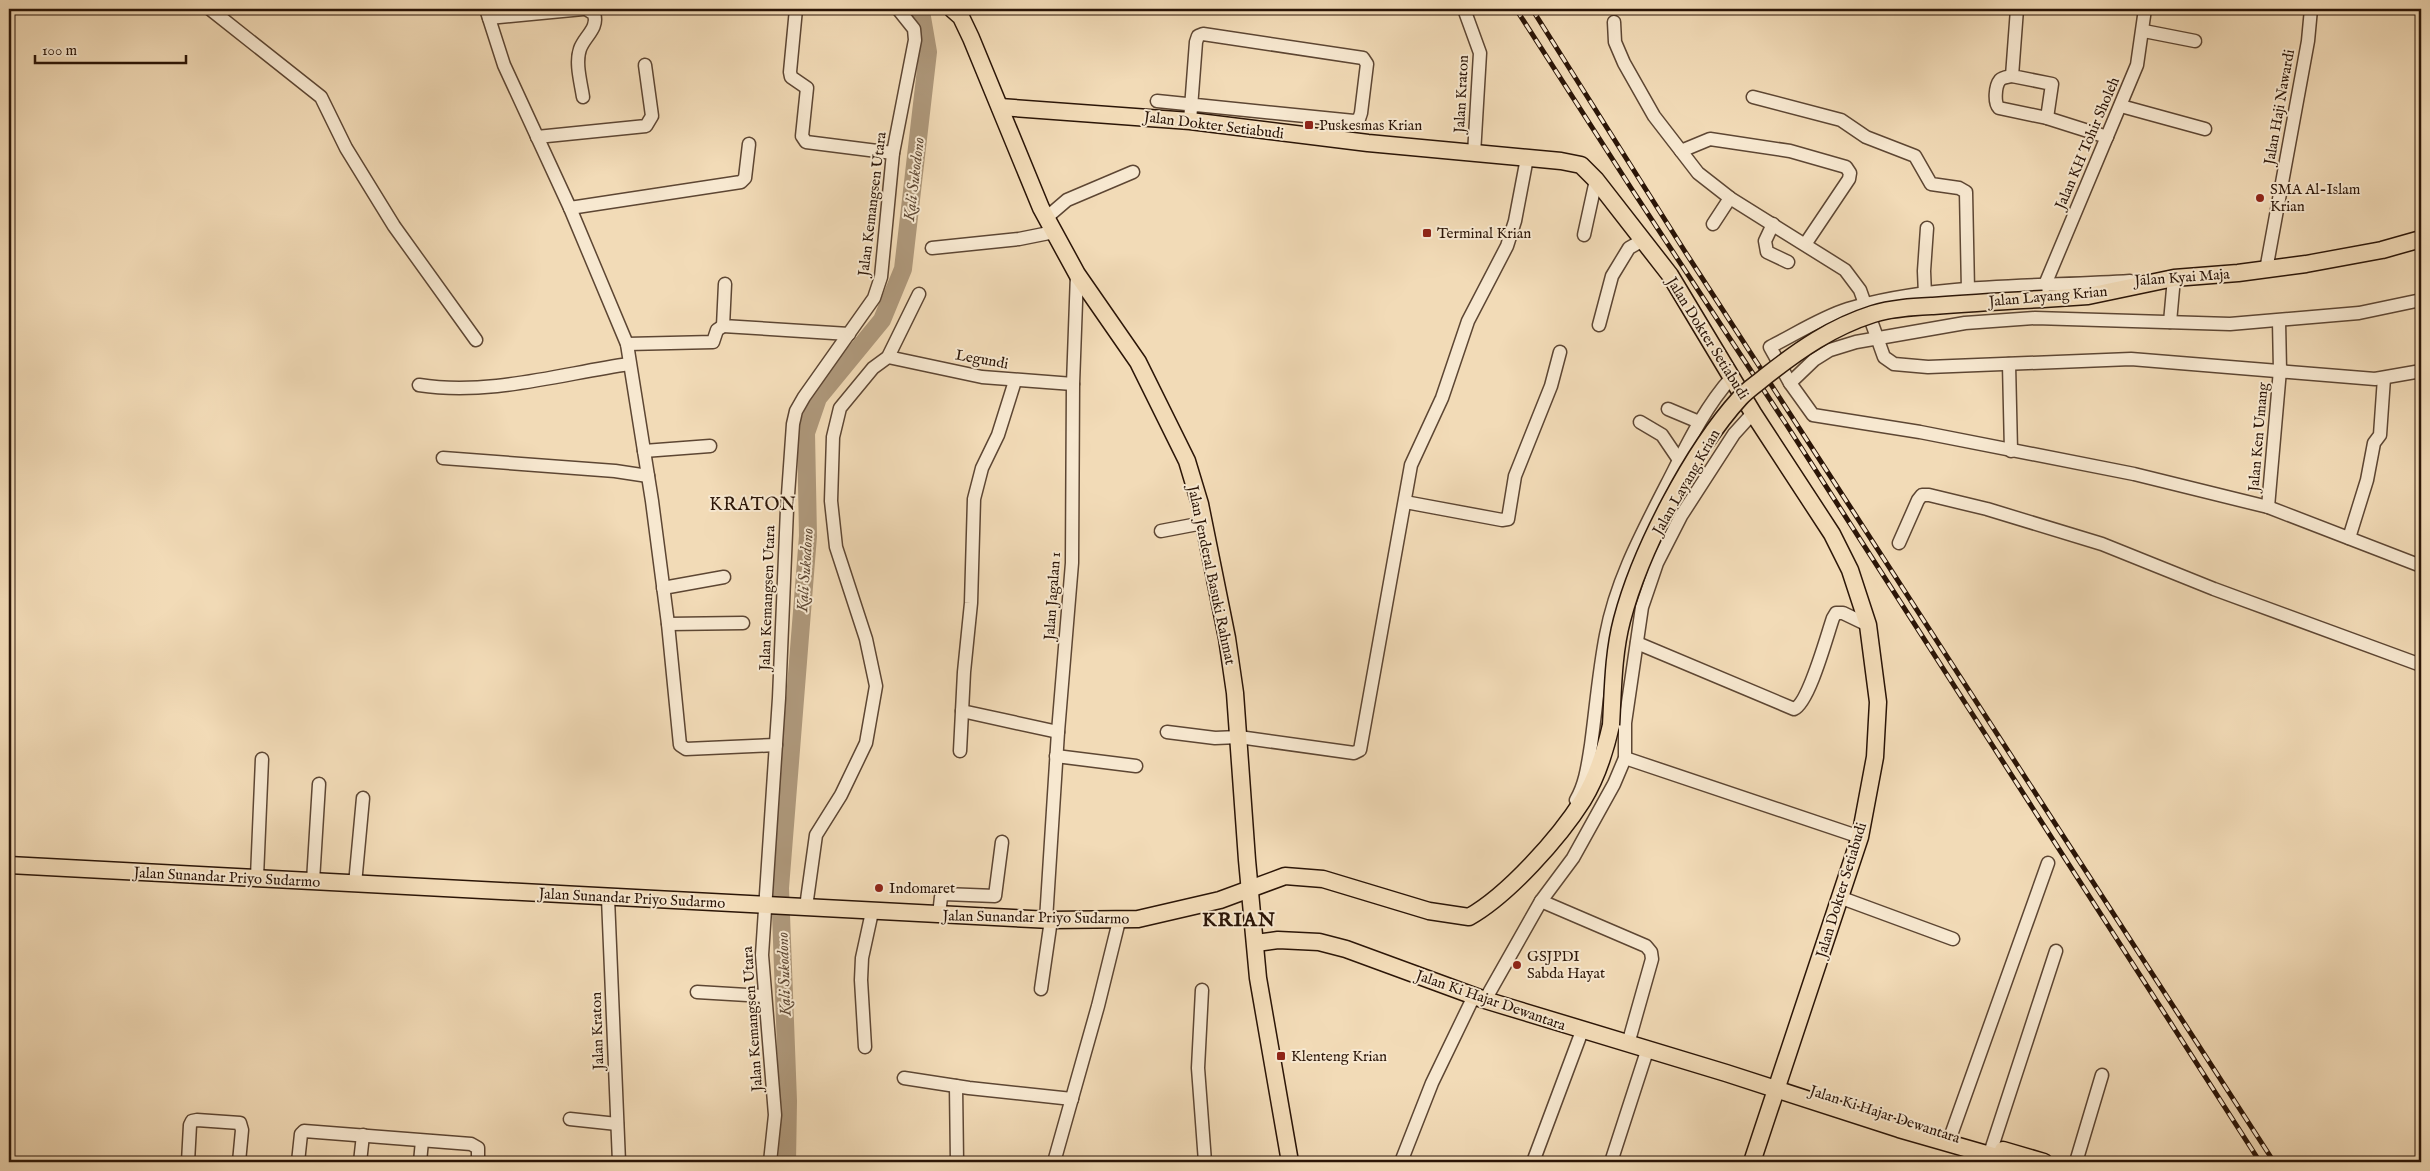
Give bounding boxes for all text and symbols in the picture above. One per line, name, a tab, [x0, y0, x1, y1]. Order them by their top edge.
scale bar	[35, 32, 186, 64]
text: 100 m	[42, 41, 78, 60]
street label: Jalan Haji Nawardi	[2260, 48, 2299, 168]
street label: Jalan Kraton	[1450, 55, 1473, 135]
street label: Jalan KH Tohir Sholeh	[2050, 74, 2124, 214]
street label: Jalan Dokter Setiabudi	[1141, 107, 1285, 144]
place label: Puskesmas Krian	[1319, 116, 1422, 135]
marker: Puskesmas Krian	[1303, 119, 1315, 131]
street label: Jalan Kemangsen Utara	[854, 130, 891, 279]
water label: Kali Sukodono	[900, 136, 930, 223]
place label: SMA Al-Islam Krian	[2270, 180, 2361, 216]
marker: SMA Al-Islam Krian	[2254, 192, 2266, 204]
place label: Terminal Krian	[1437, 224, 1531, 243]
marker: Terminal Krian	[1421, 227, 1433, 239]
street label: Jalan Kyai Maja	[2132, 265, 2231, 290]
street label: Jalan Dokter Setiabudi	[1661, 272, 1753, 403]
street label: Jalan Layang Krian	[1986, 282, 2108, 311]
street label: Legundi	[954, 345, 1010, 374]
street label: Jalan Ken Umang	[2244, 381, 2273, 494]
street label: Jalan Layang Krian	[1647, 426, 1724, 540]
street label: Jalan Jenderal Basuki Rahmat	[1183, 482, 1240, 666]
district label: KRATON	[709, 494, 797, 517]
street label: Jalan Kemangsen Utara	[755, 525, 780, 673]
water label: Kali Sukodono	[793, 527, 819, 614]
street label: Jalan Jagalan 1	[1040, 551, 1065, 643]
street label: Jalan Dokter Setiabudi	[1811, 820, 1871, 962]
street label: Jalan Sunandar Priyo Sudarmo	[131, 863, 321, 892]
place label: Indomaret	[889, 879, 955, 898]
marker: Indomaret	[873, 882, 885, 894]
street label: Jalan Sunandar Priyo Sudarmo	[536, 884, 726, 913]
street label: Jalan Sunandar Priyo Sudarmo	[940, 906, 1130, 929]
district label: KRIAN	[1202, 908, 1276, 933]
water label: Kali Sukodono	[774, 931, 796, 1017]
street label: Jalan Kemangsen Utara	[738, 945, 767, 1094]
place label: GSJPDI Sabda Hayat	[1527, 947, 1605, 983]
marker: GSJPDI Sabda Hayat	[1511, 959, 1523, 971]
street label: Jalan Ki Hajar Dewantara	[1412, 965, 1569, 1035]
street label: Jalan Kraton	[587, 992, 608, 1072]
place label: Klenteng Krian	[1291, 1047, 1387, 1066]
marker: Klenteng Krian	[1275, 1050, 1287, 1062]
street label: Jalan Ki Hajar Dewantara	[1805, 1081, 1963, 1148]

